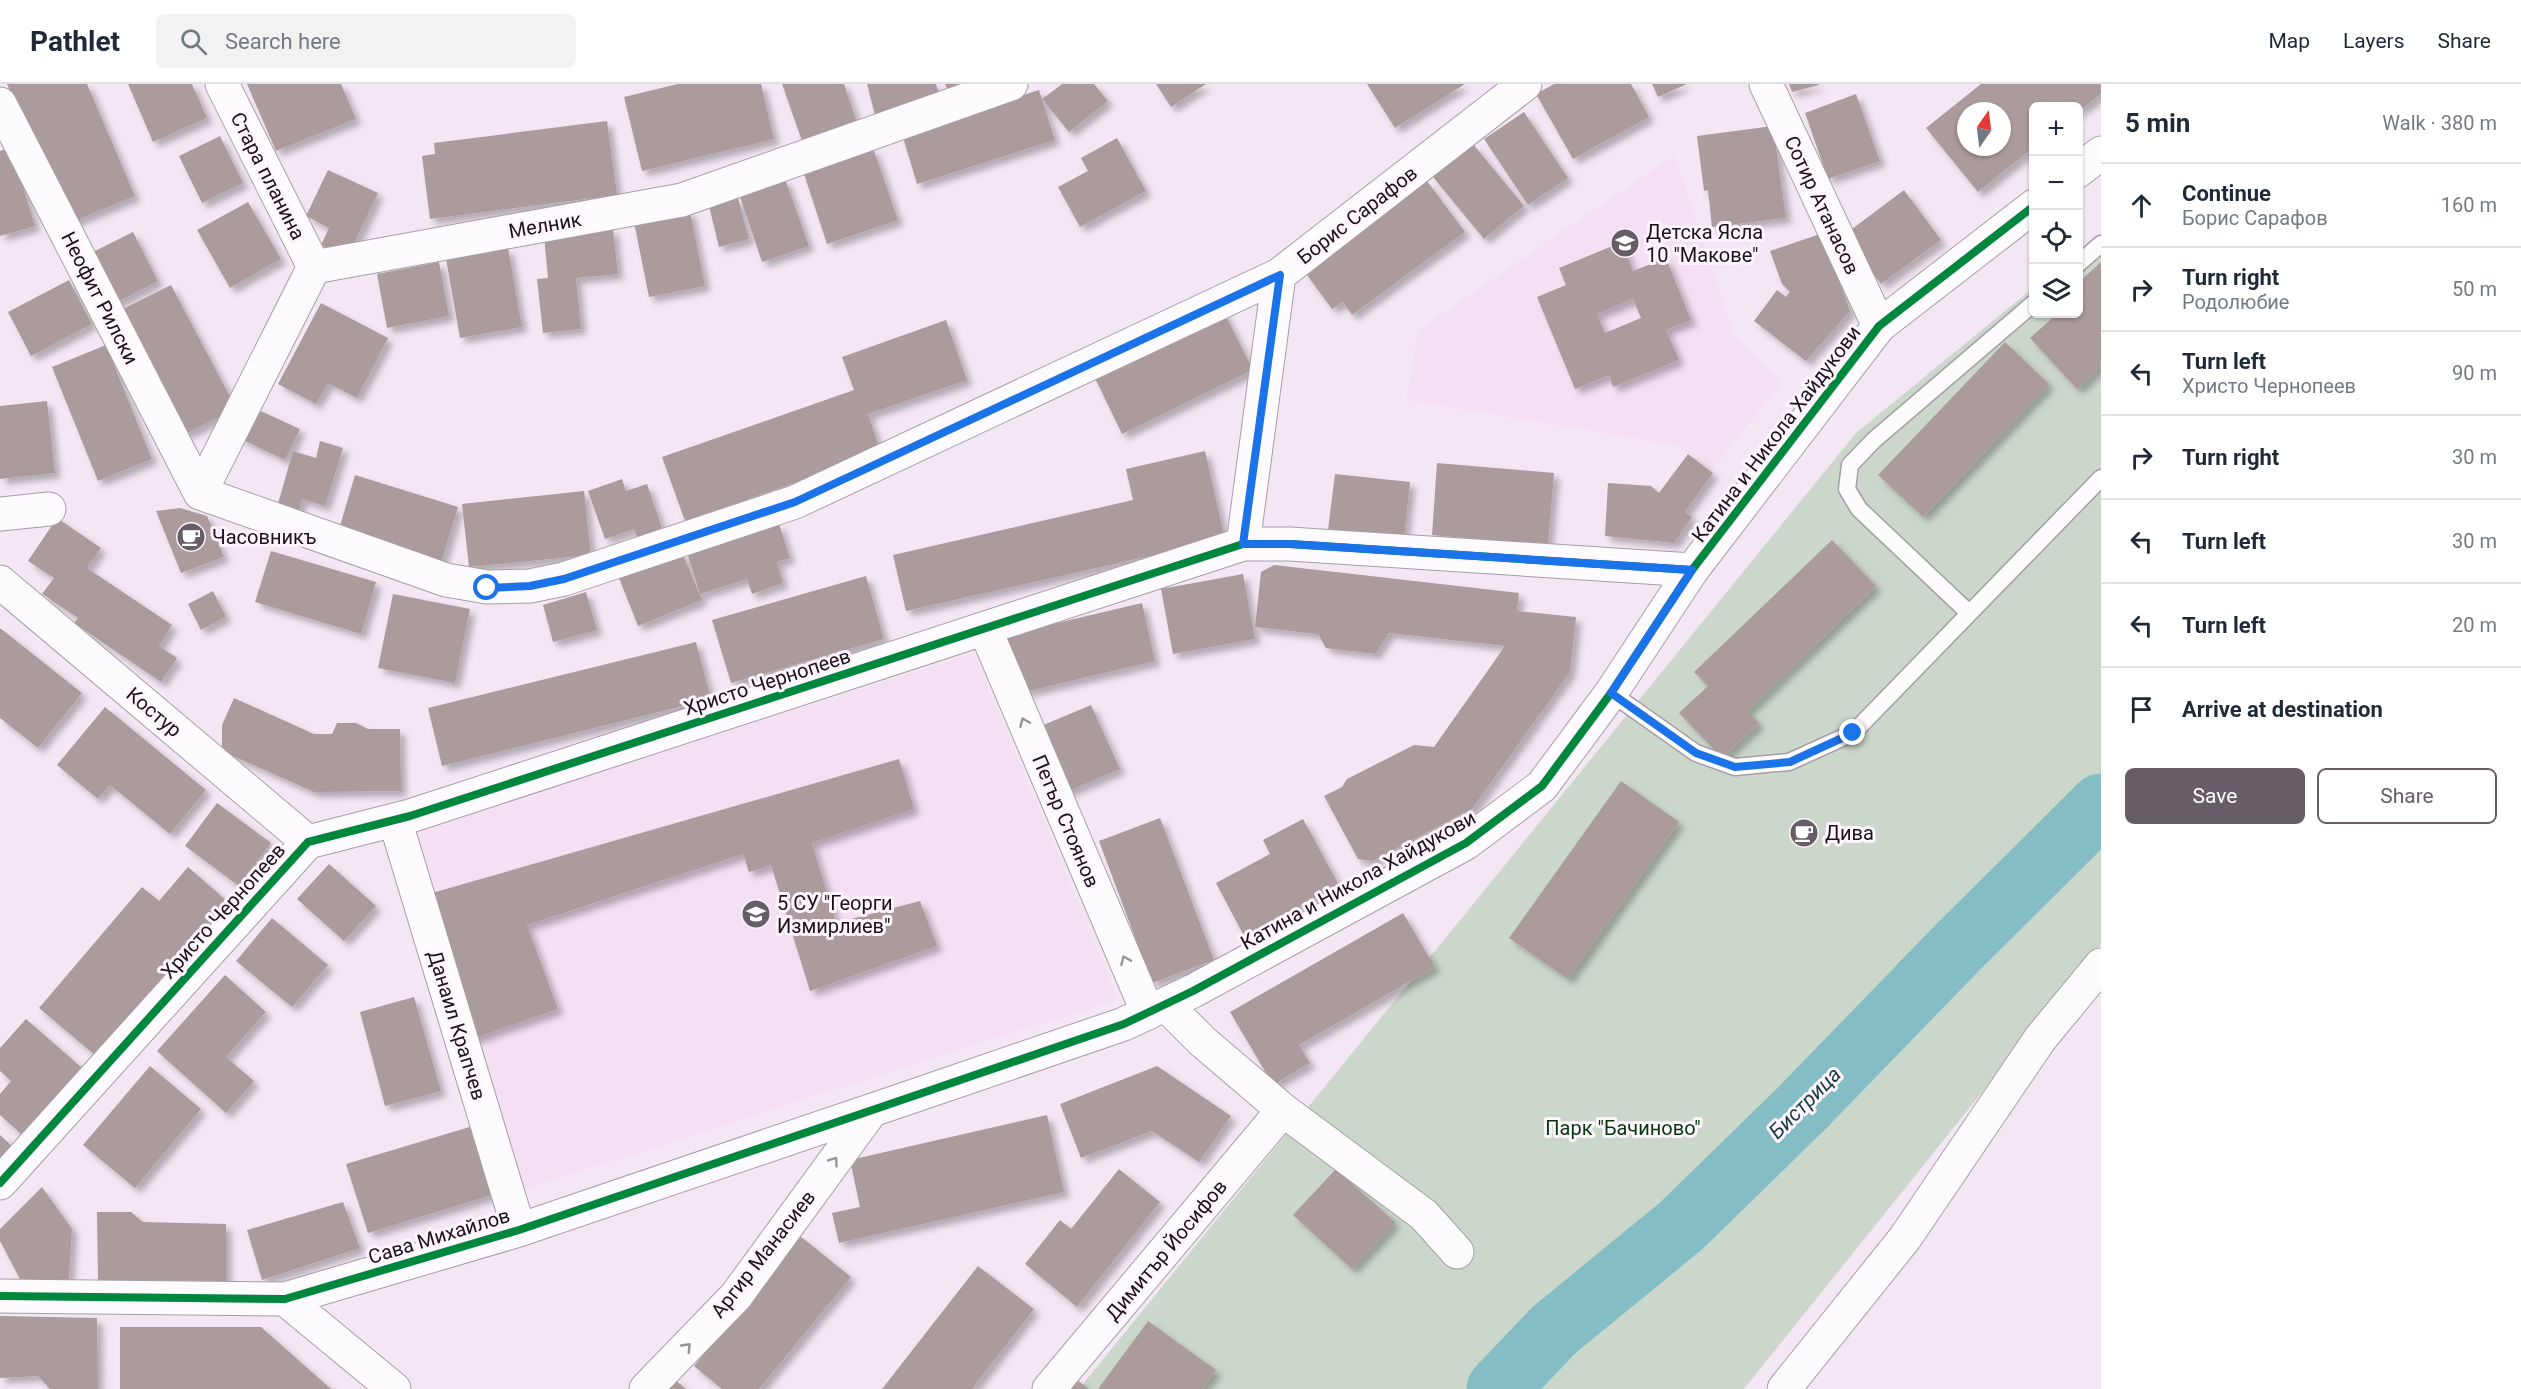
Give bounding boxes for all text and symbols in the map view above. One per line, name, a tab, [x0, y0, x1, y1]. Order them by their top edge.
search box	[156, 14, 576, 68]
text: Pathlet	[30, 25, 120, 58]
icon: search	[177, 25, 210, 58]
text: Search here	[225, 29, 341, 54]
text: Map	[2268, 29, 2310, 53]
text: Layers	[2343, 29, 2404, 53]
text: Share	[2437, 29, 2491, 53]
north arrow	[1957, 102, 2011, 156]
map controls	[2029, 102, 2083, 318]
button: +	[2029, 102, 2083, 156]
street label: Стара планина	[226, 108, 310, 244]
text: 5 min	[2125, 108, 2190, 138]
text: Walk · 380 m	[2382, 111, 2497, 135]
street label: Сотир Атанасов	[1779, 132, 1865, 278]
button: −	[2029, 156, 2083, 210]
street label: Борис Сарафов	[1292, 161, 1422, 269]
text: Continue	[2182, 181, 2271, 206]
icon: ahead	[2125, 189, 2158, 222]
text: 160 m	[2441, 193, 2497, 217]
text: Борис Сарафов	[2182, 206, 2328, 230]
street label: Мелник	[507, 207, 583, 243]
button: locate	[2029, 210, 2083, 264]
place label: Детска Ясла 10 "Макове"	[1646, 220, 1763, 267]
school or university icon: Детска Ясла 10 "Макове"	[1609, 227, 1641, 259]
street label: Неофит Рилски	[56, 228, 144, 368]
button: layers	[2029, 264, 2083, 318]
text: Turn right	[2182, 265, 2279, 290]
icon: right	[2125, 273, 2158, 306]
text: 50 m	[2452, 277, 2497, 301]
text: Родолюбие	[2182, 290, 2289, 314]
street label: Катина и Никола Хайдукови	[1687, 321, 1865, 547]
text: Turn left	[2182, 349, 2266, 374]
icon: left	[2125, 357, 2158, 390]
text: 90 m	[2452, 361, 2497, 385]
text: Христо Чернопеев	[2182, 374, 2356, 398]
icon: right	[2125, 441, 2158, 474]
text: Turn right	[2182, 445, 2279, 470]
text: 30 m	[2452, 445, 2497, 469]
cafe icon: Часовникъ	[175, 521, 207, 553]
place label: Часовникъ	[212, 525, 316, 549]
icon: left	[2125, 525, 2158, 558]
text: Turn left	[2182, 529, 2266, 554]
text: 30 m	[2452, 529, 2497, 553]
route start	[473, 574, 499, 600]
icon: left	[2125, 609, 2158, 642]
text: Turn left	[2182, 613, 2266, 638]
text: 20 m	[2452, 613, 2497, 637]
street label: Христо Чернопеев	[681, 644, 853, 720]
street label: Костур	[121, 682, 187, 742]
icon: arrive	[2125, 693, 2158, 726]
text: Arrive at destination	[2182, 697, 2383, 722]
one-way arrow	[1020, 718, 1032, 729]
route end	[1839, 719, 1865, 745]
street label: Петър Стоянов	[1027, 751, 1105, 891]
button: Save	[2125, 768, 2305, 824]
button: Share	[2317, 768, 2497, 824]
street label: Катина и Никола Хайдукови	[1236, 805, 1480, 955]
cafe icon: Дива	[1788, 817, 1820, 849]
place label: Дива	[1825, 821, 1874, 845]
street label: Христо Чернопеев	[156, 838, 290, 984]
place label: 5 СУ "Георги Измирлиев"	[777, 891, 893, 938]
school or university icon: 5 СУ "Георги Измирлиев"	[740, 898, 772, 930]
street label: Данаил Крапчев	[423, 947, 491, 1103]
one-way arrow	[1120, 955, 1132, 966]
water label: Бистрица	[1764, 1062, 1846, 1144]
park label: Парк "Бачиново"	[1545, 1116, 1701, 1140]
one-way arrow	[827, 1157, 838, 1168]
street label: Димитър Йосифов	[1100, 1175, 1232, 1325]
street label: Аргир Манасиев	[706, 1185, 820, 1323]
street label: Сава Михайлов	[365, 1203, 513, 1269]
one-way arrow	[680, 1343, 691, 1353]

